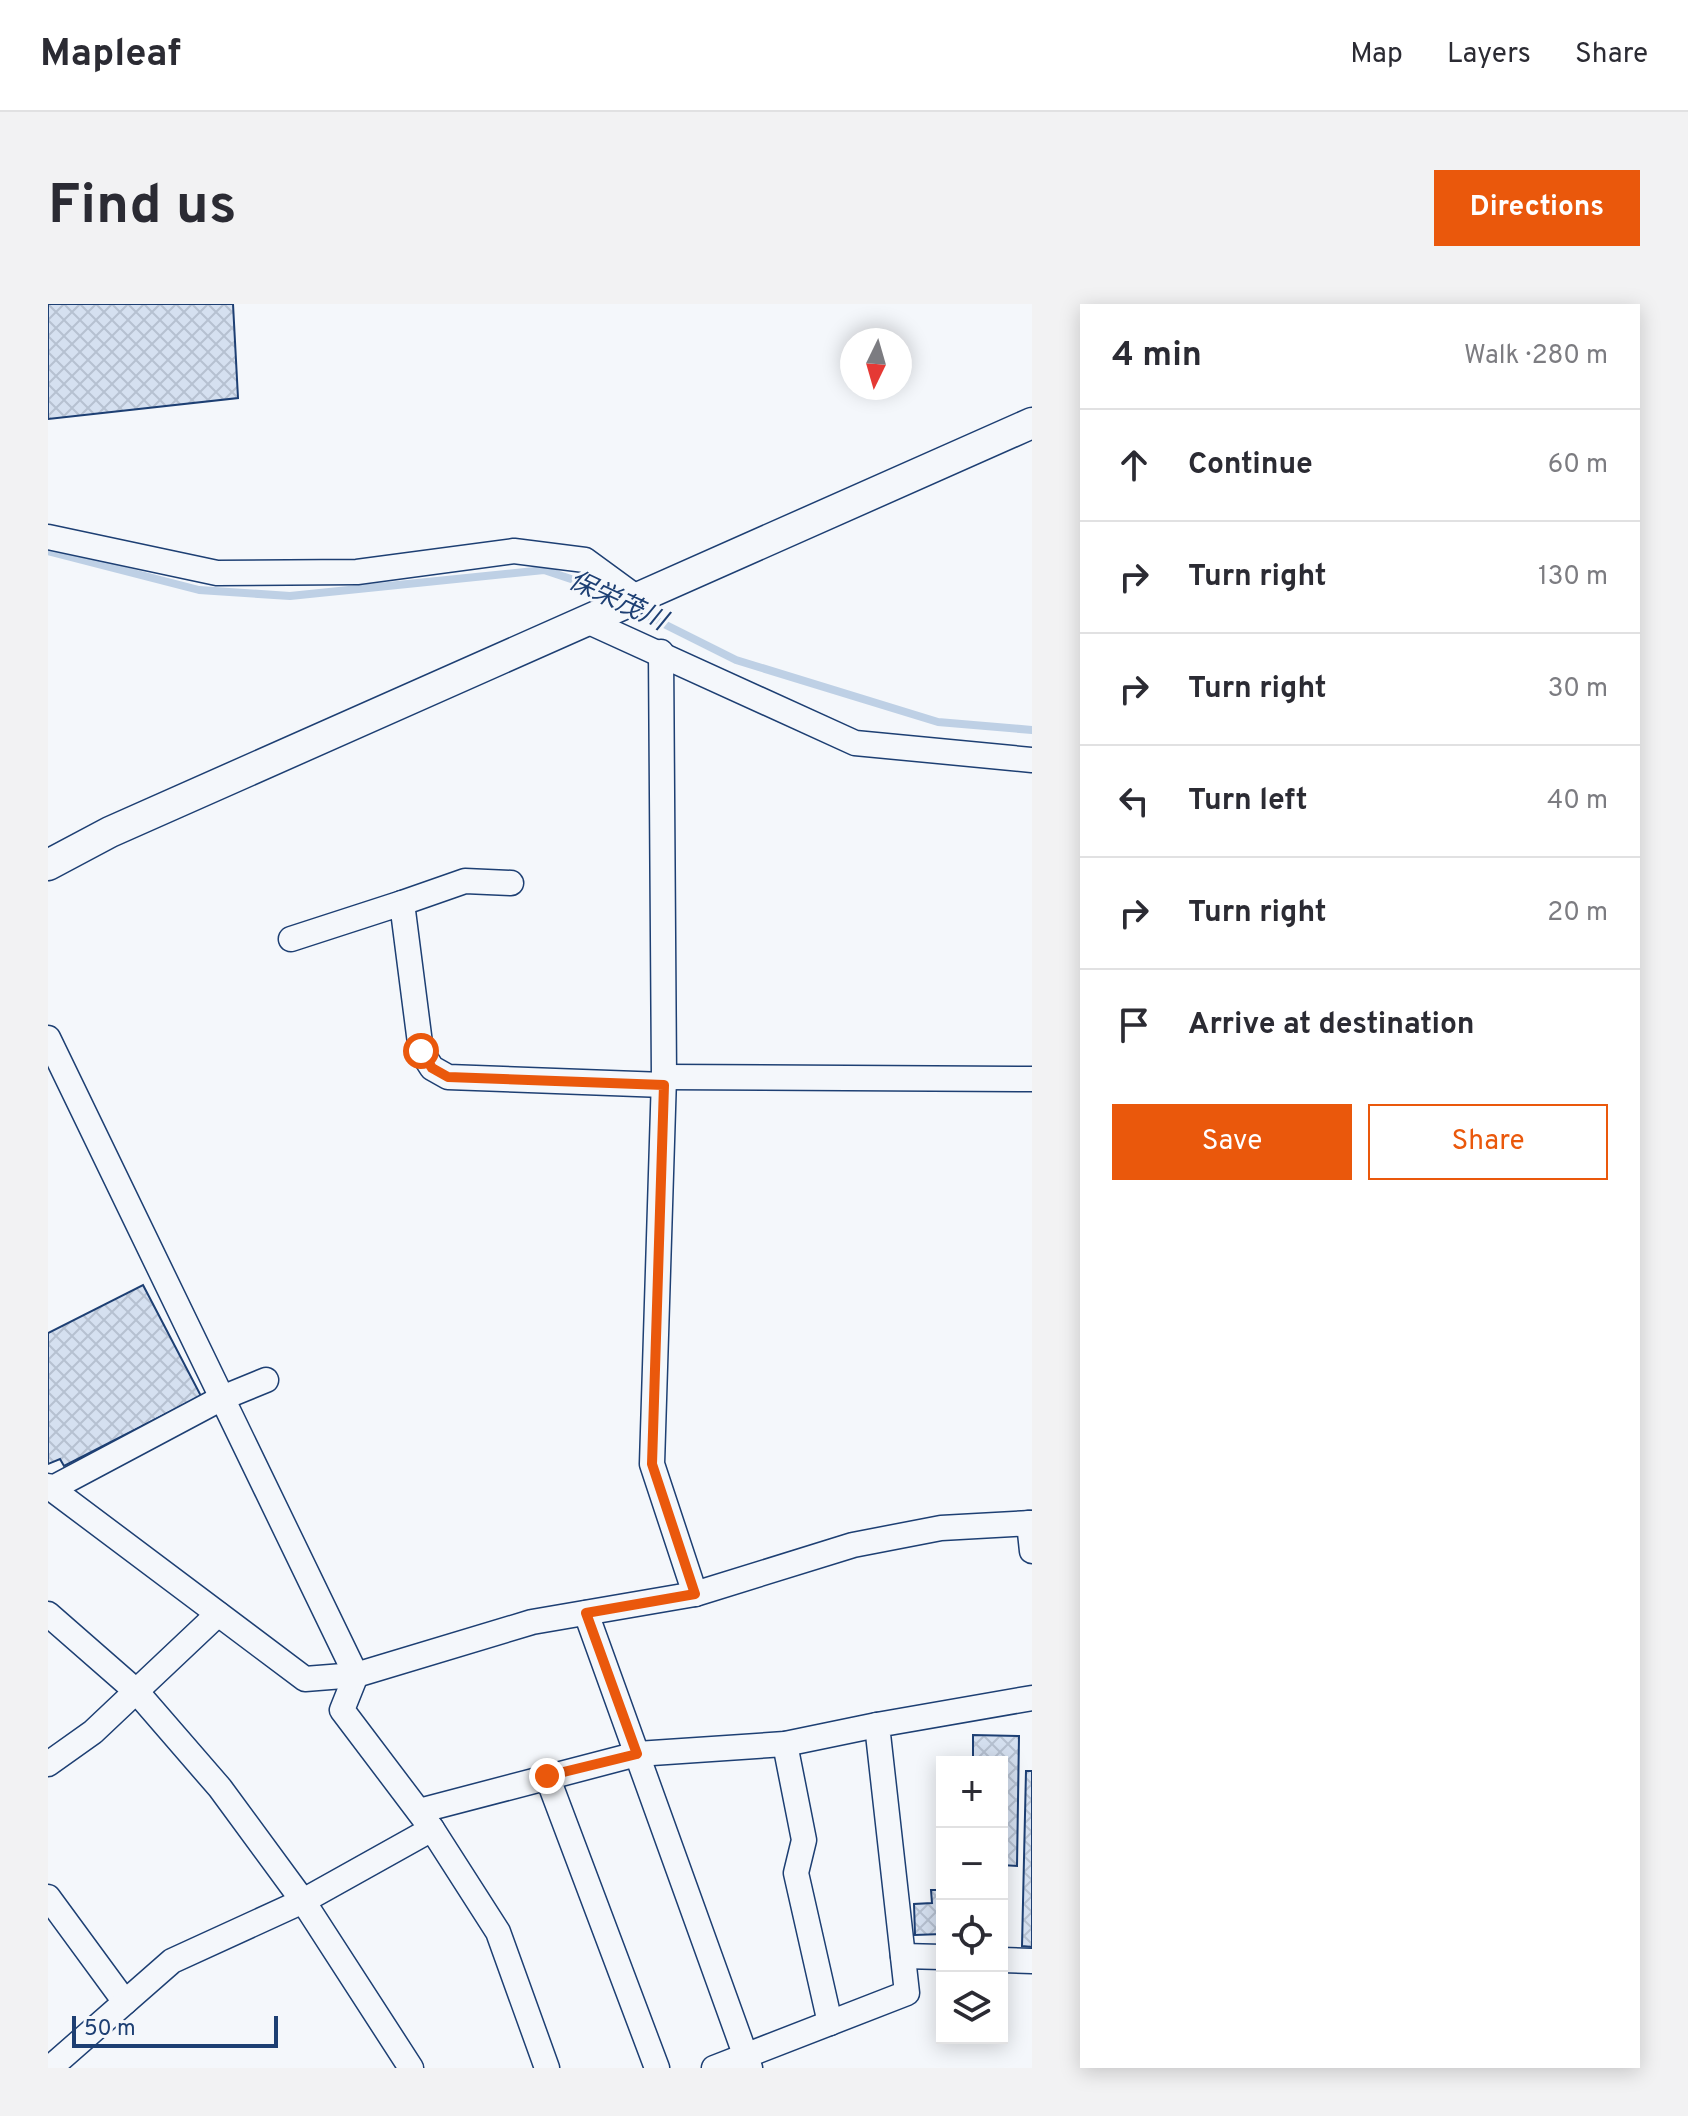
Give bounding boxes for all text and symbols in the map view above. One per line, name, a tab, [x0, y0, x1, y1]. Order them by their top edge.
text: Mapleaf	[40, 31, 181, 80]
text: Map	[1350, 37, 1403, 73]
text: Layers	[1447, 37, 1531, 73]
text: Share	[1575, 37, 1648, 73]
button: Directions	[1434, 170, 1640, 246]
text: Find us	[48, 173, 237, 243]
north arrow	[840, 328, 912, 400]
text: 4 min	[1112, 335, 1202, 378]
text: Walk · 280 m	[1464, 340, 1608, 373]
icon: ahead	[1112, 443, 1156, 487]
text: Continue	[1188, 447, 1313, 484]
text: 60 m	[1548, 449, 1608, 482]
icon: right	[1112, 555, 1156, 599]
text: Turn right	[1188, 559, 1326, 596]
text: 130 m	[1538, 561, 1608, 594]
water label: 保栄茂川	[563, 565, 674, 640]
icon: right	[1112, 667, 1156, 711]
text: Turn right	[1188, 671, 1326, 708]
text: 30 m	[1548, 673, 1608, 706]
icon: left	[1112, 779, 1156, 823]
text: Turn left	[1188, 783, 1308, 820]
text: 40 m	[1547, 785, 1608, 818]
icon: right	[1112, 891, 1156, 935]
text: Turn right	[1188, 895, 1326, 932]
text: 20 m	[1547, 897, 1608, 930]
icon: arrive	[1112, 1003, 1156, 1047]
text: Arrive at destination	[1188, 1007, 1474, 1044]
route start	[403, 1033, 439, 1069]
button: Save	[1112, 1104, 1352, 1180]
button: Share	[1368, 1104, 1608, 1180]
map controls	[936, 1756, 1008, 2044]
button: +	[936, 1756, 1008, 1828]
route end	[529, 1758, 565, 1794]
button: −	[936, 1828, 1008, 1900]
button: locate	[936, 1900, 1008, 1972]
button: layers	[936, 1972, 1008, 2044]
scale bar	[72, 2012, 278, 2048]
text: 50 m	[84, 2016, 136, 2043]

